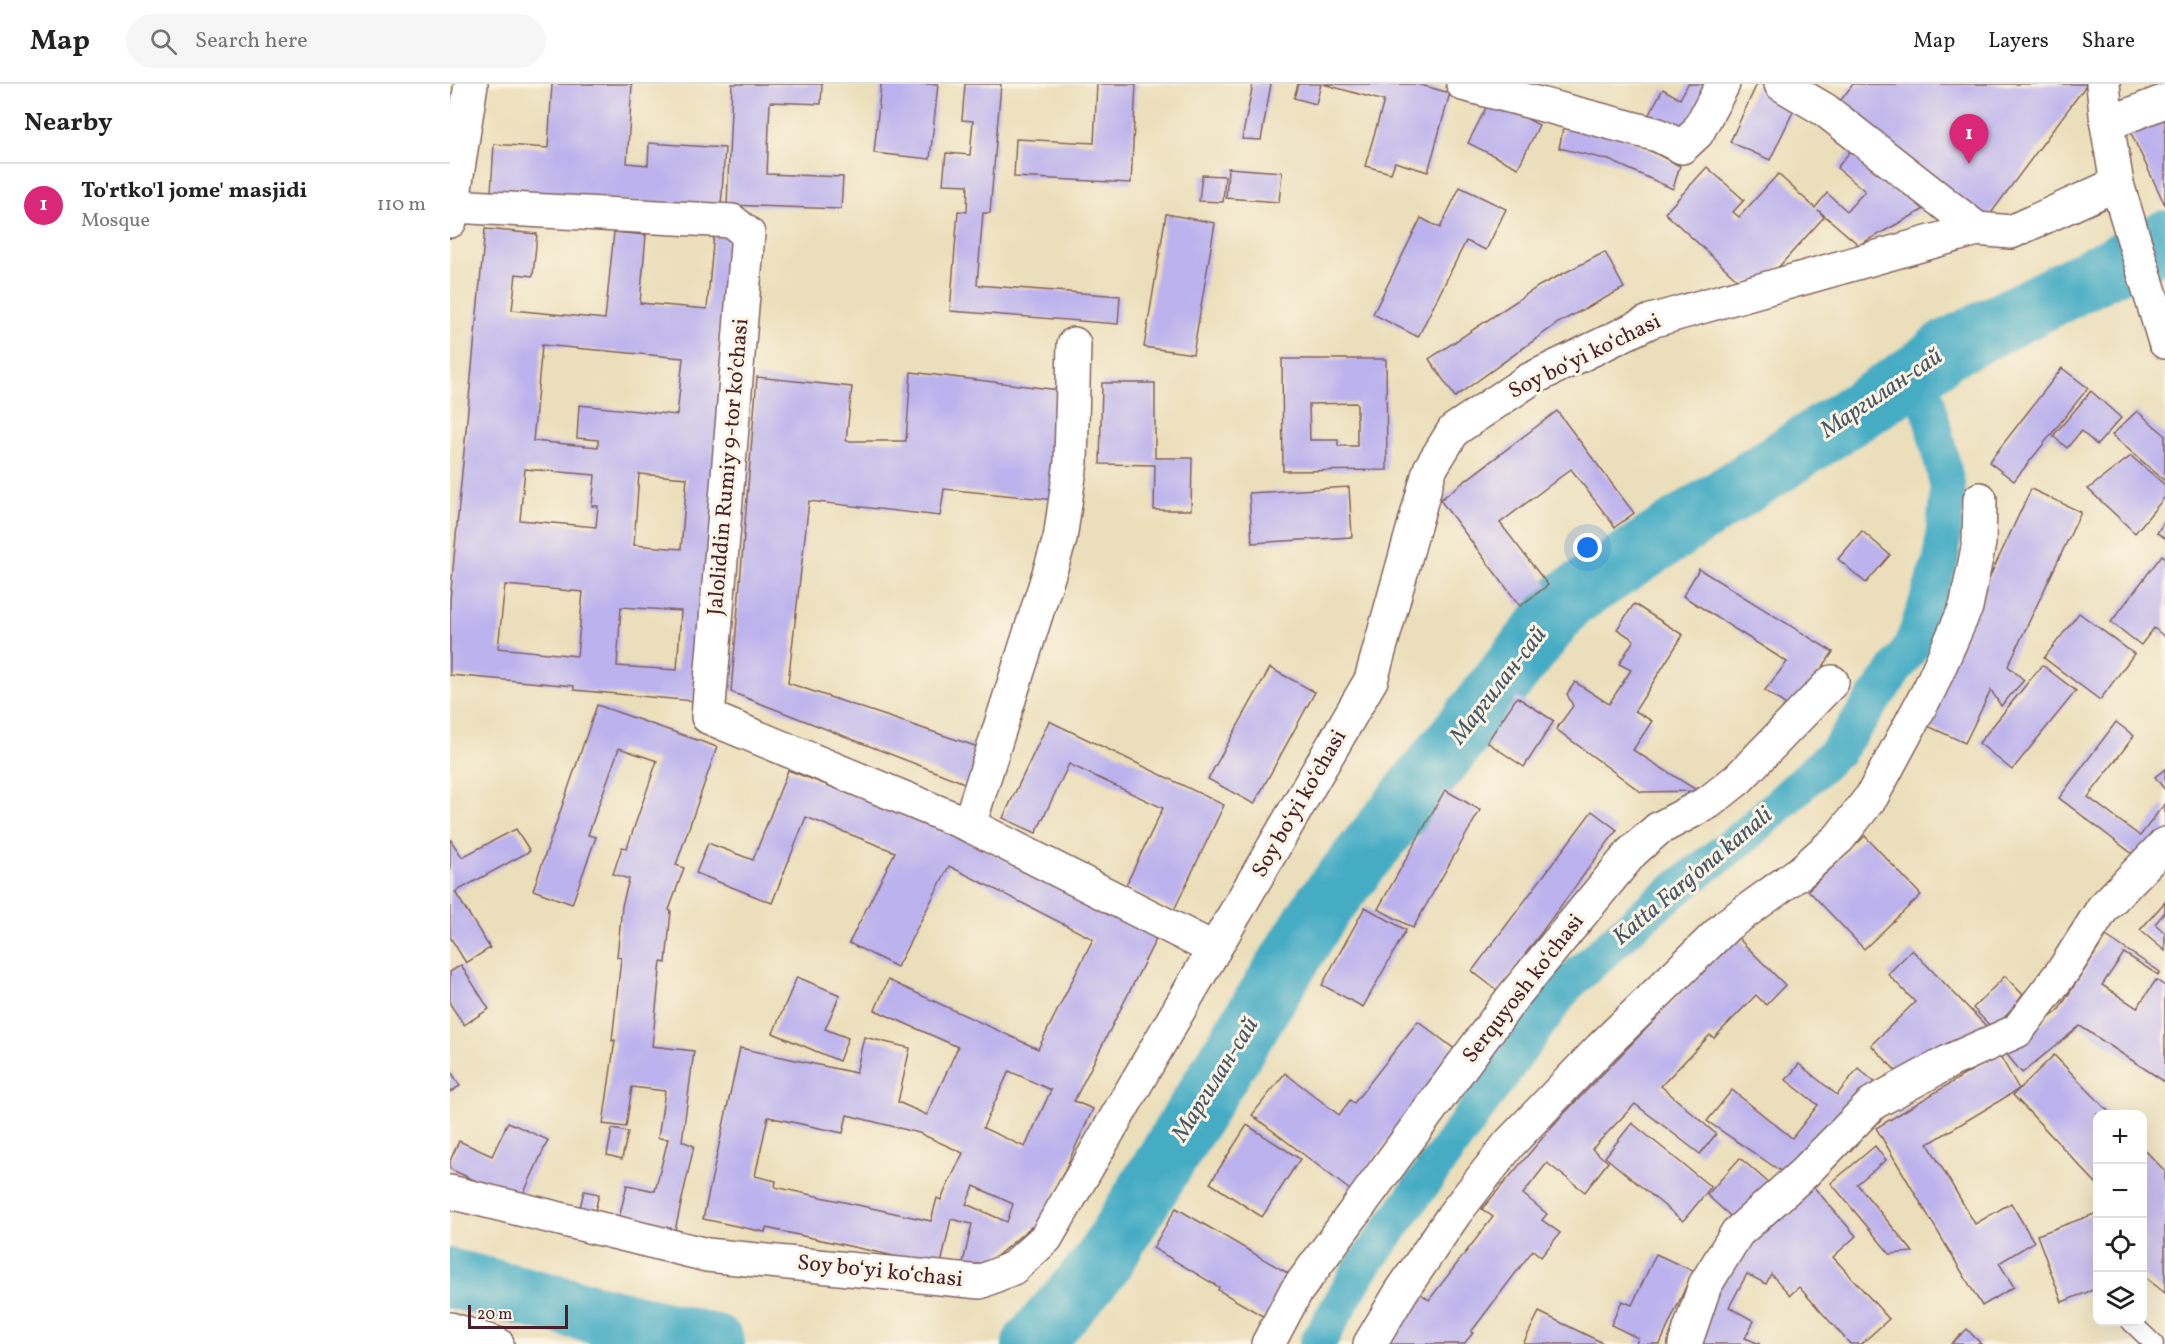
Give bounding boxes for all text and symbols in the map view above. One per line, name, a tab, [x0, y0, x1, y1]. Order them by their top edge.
search box	[126, 14, 546, 68]
text: Map	[30, 22, 90, 61]
icon: search	[147, 25, 180, 58]
text: Search here	[195, 26, 308, 57]
text: Map	[1913, 27, 1955, 56]
text: Layers	[1988, 27, 2049, 56]
text: Share	[2082, 27, 2135, 56]
text: Nearby	[24, 105, 113, 141]
pin: 1	[1950, 115, 1988, 164]
text: To'rtko'l jome' masjidi	[81, 176, 307, 207]
text: 1	[39, 191, 48, 219]
text: 110 m	[377, 191, 426, 219]
text: Mosque	[81, 207, 150, 235]
street label: Soy boʻyi koʻchasi	[1503, 307, 1667, 407]
street label: Jaloliddin Rumiy 9-tor koʼchasi	[701, 317, 757, 617]
water label: Маргилан-сай	[1813, 341, 1950, 448]
your location	[1573, 533, 1602, 562]
water label: Маргилан-сай	[1442, 620, 1556, 753]
street label: Soy boʻyi koʻchasi	[1245, 724, 1355, 884]
water label: Katta Farg'ona kanali	[1606, 799, 1781, 954]
street label: Serquyosh koʻchasi	[1456, 908, 1592, 1070]
water label: Маргилан-сай	[1164, 1011, 1268, 1150]
map controls	[2093, 1110, 2147, 1326]
button: +	[2093, 1110, 2147, 1164]
button: −	[2093, 1164, 2147, 1218]
button: locate	[2093, 1218, 2147, 1272]
street label: Soy boʻyi koʻchasi	[796, 1248, 964, 1296]
button: layers	[2093, 1272, 2147, 1326]
scale bar	[468, 1302, 568, 1330]
text: 20 m	[477, 1304, 512, 1326]

